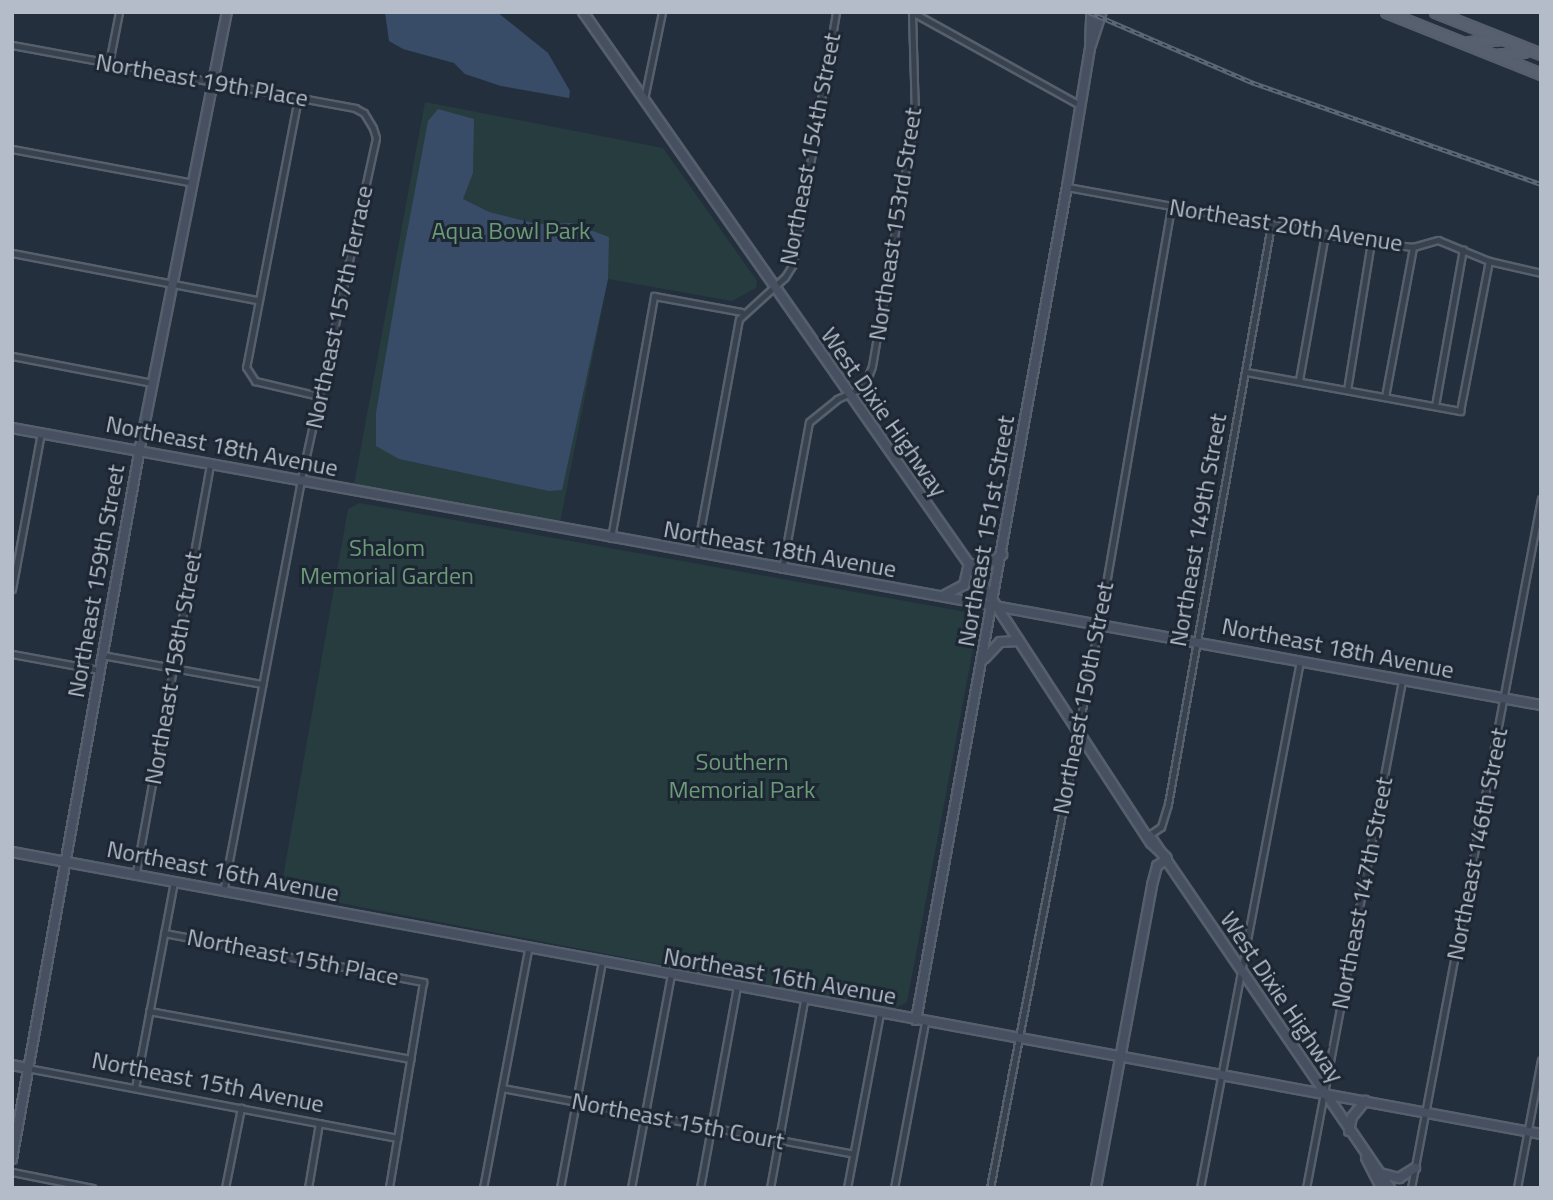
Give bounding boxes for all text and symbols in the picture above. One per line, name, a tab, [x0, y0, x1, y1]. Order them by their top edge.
street label: Northeast 154th Street	[773, 30, 847, 268]
street label: Northeast 19th Place	[94, 47, 310, 113]
street label: Northeast 153rd Street	[862, 105, 928, 343]
street label: Northeast 157th Terrace	[299, 183, 379, 431]
street label: Northeast 20th Avenue	[1167, 192, 1405, 258]
park label: Aqua Bowl Park	[431, 217, 591, 245]
street label: West Dixie Highway	[815, 322, 953, 502]
street label: Northeast 18th Avenue	[103, 409, 341, 483]
street label: Northeast 149th Street	[1163, 411, 1233, 649]
street label: Northeast 151st Street	[951, 413, 1021, 649]
street label: Northeast 159th Street	[61, 462, 131, 700]
street label: Northeast 18th Avenue	[661, 514, 899, 584]
park label: Shalom Memorial Garden	[300, 534, 474, 590]
street label: Northeast 158th Street	[138, 549, 208, 787]
street label: Northeast 150th Street	[1046, 579, 1120, 817]
street label: Northeast 18th Avenue	[1219, 611, 1457, 685]
street label: Northeast 146th Street	[1440, 725, 1514, 963]
park label: Southern Memorial Park	[668, 748, 816, 804]
street label: Northeast 147th Street	[1325, 774, 1399, 1012]
street label: Northeast 16th Avenue	[104, 834, 342, 908]
street label: West Dixie Highway	[1214, 906, 1350, 1088]
street label: Northeast 15th Place	[185, 922, 401, 992]
street label: Northeast 16th Avenue	[661, 941, 899, 1011]
street label: Northeast 15th Avenue	[89, 1045, 327, 1119]
street label: Northeast 15th Court	[569, 1086, 787, 1156]

